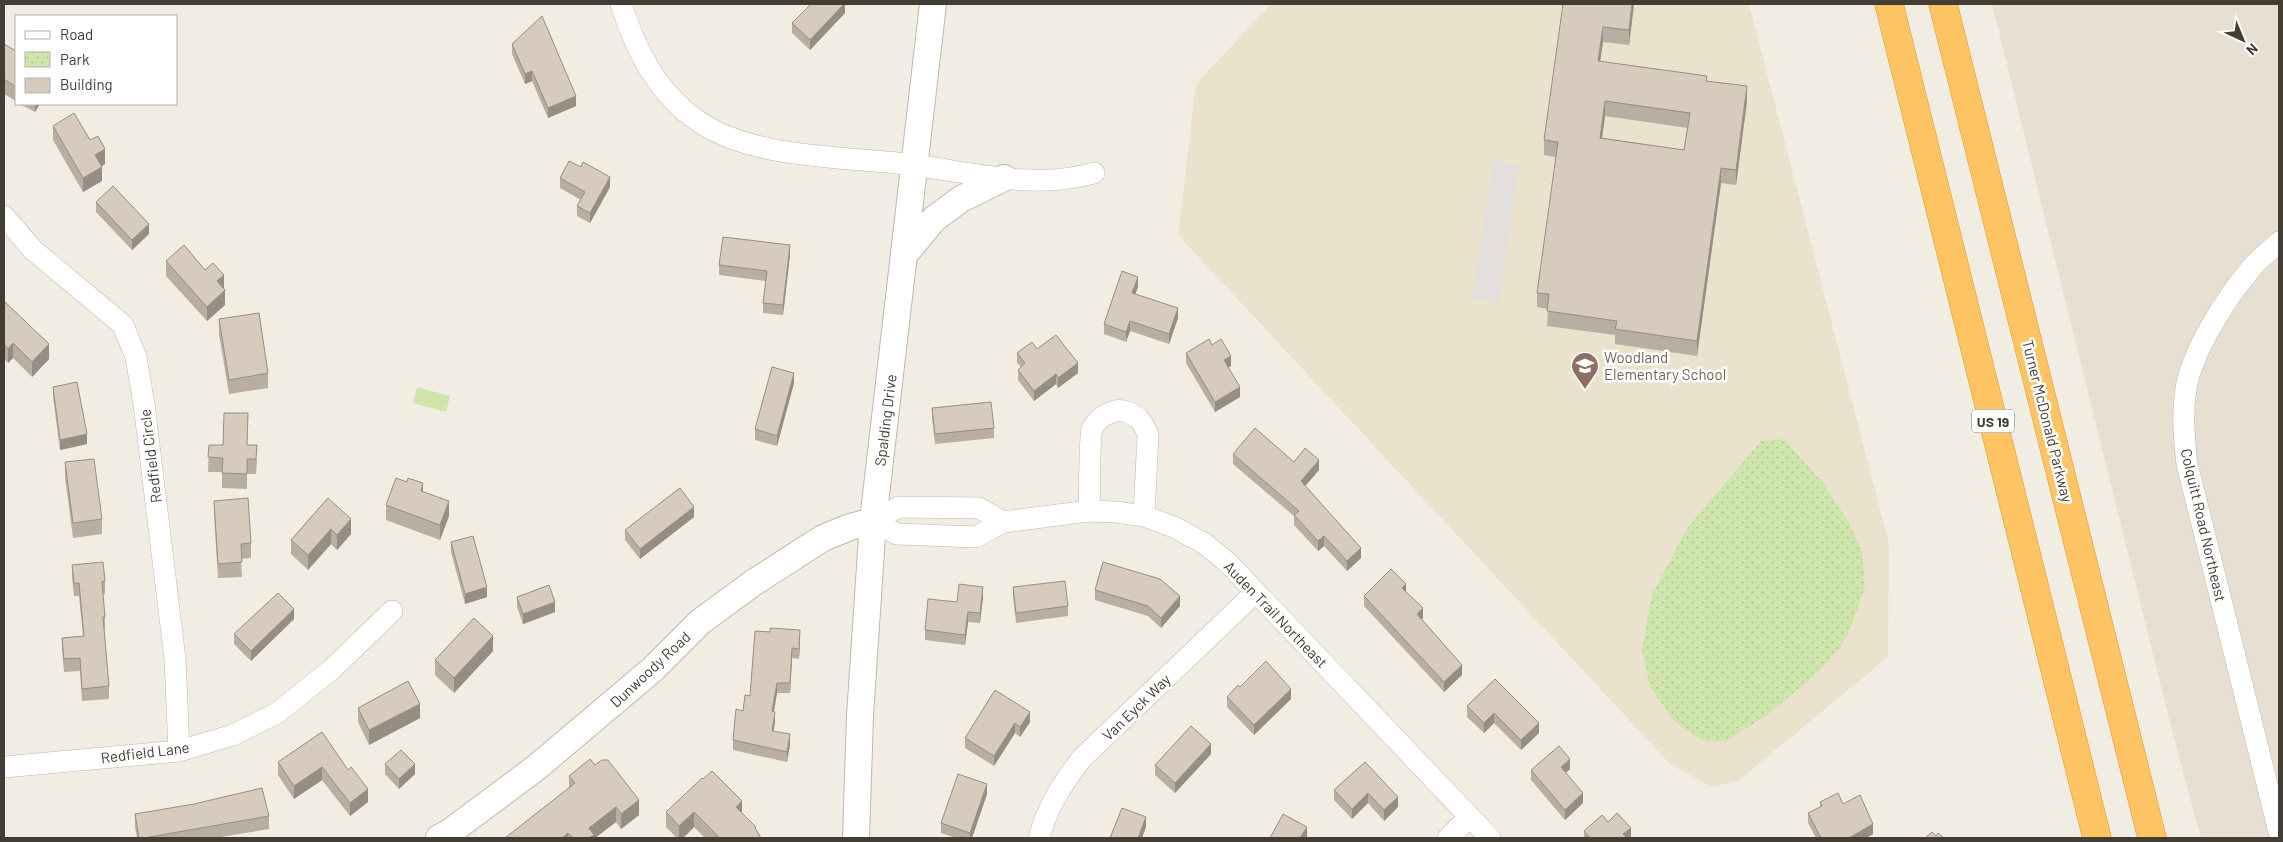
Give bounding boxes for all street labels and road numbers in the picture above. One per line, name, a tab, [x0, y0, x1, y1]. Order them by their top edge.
street label: Turner McDonald Parkway	[2019, 338, 2077, 504]
street label: Spalding Drive	[870, 373, 900, 467]
street label: Redfield Circle	[135, 408, 165, 504]
road number: US 19	[1972, 410, 2014, 432]
street label: Colquitt Road Northeast	[2178, 447, 2230, 603]
street label: Auden Trail Northeast	[1220, 557, 1332, 671]
street label: Dunwoody Road	[606, 627, 694, 711]
street label: Van Eyck Way	[1098, 670, 1174, 744]
street label: Redfield Lane	[100, 738, 190, 766]

